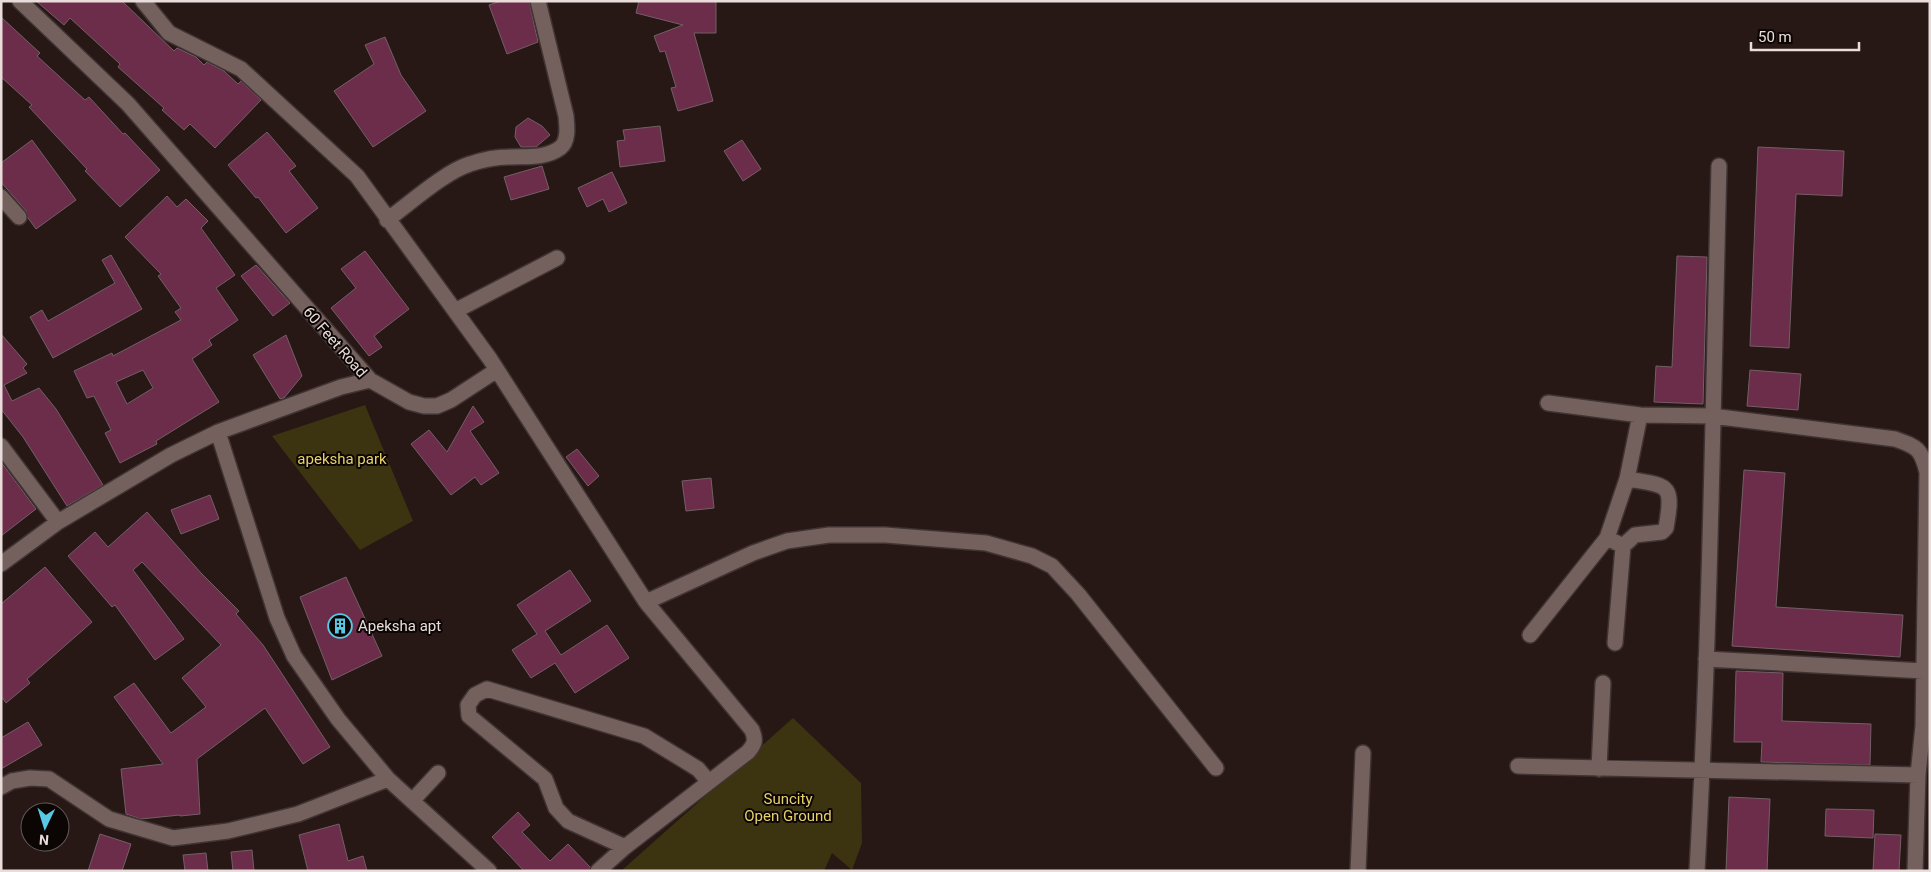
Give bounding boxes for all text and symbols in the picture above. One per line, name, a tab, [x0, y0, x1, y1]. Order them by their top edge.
scale bar	[1751, 20, 1858, 52]
text: 50 m	[1758, 28, 1792, 46]
street label: 60 Feet Road	[299, 303, 371, 381]
park label: apeksha park	[297, 450, 387, 468]
building icon: Apeksha apt	[327, 613, 353, 639]
place label: Apeksha apt	[358, 617, 441, 635]
park label: Suncity Open Ground	[744, 790, 832, 825]
north arrow	[20, 802, 70, 852]
text: N	[39, 832, 50, 848]

